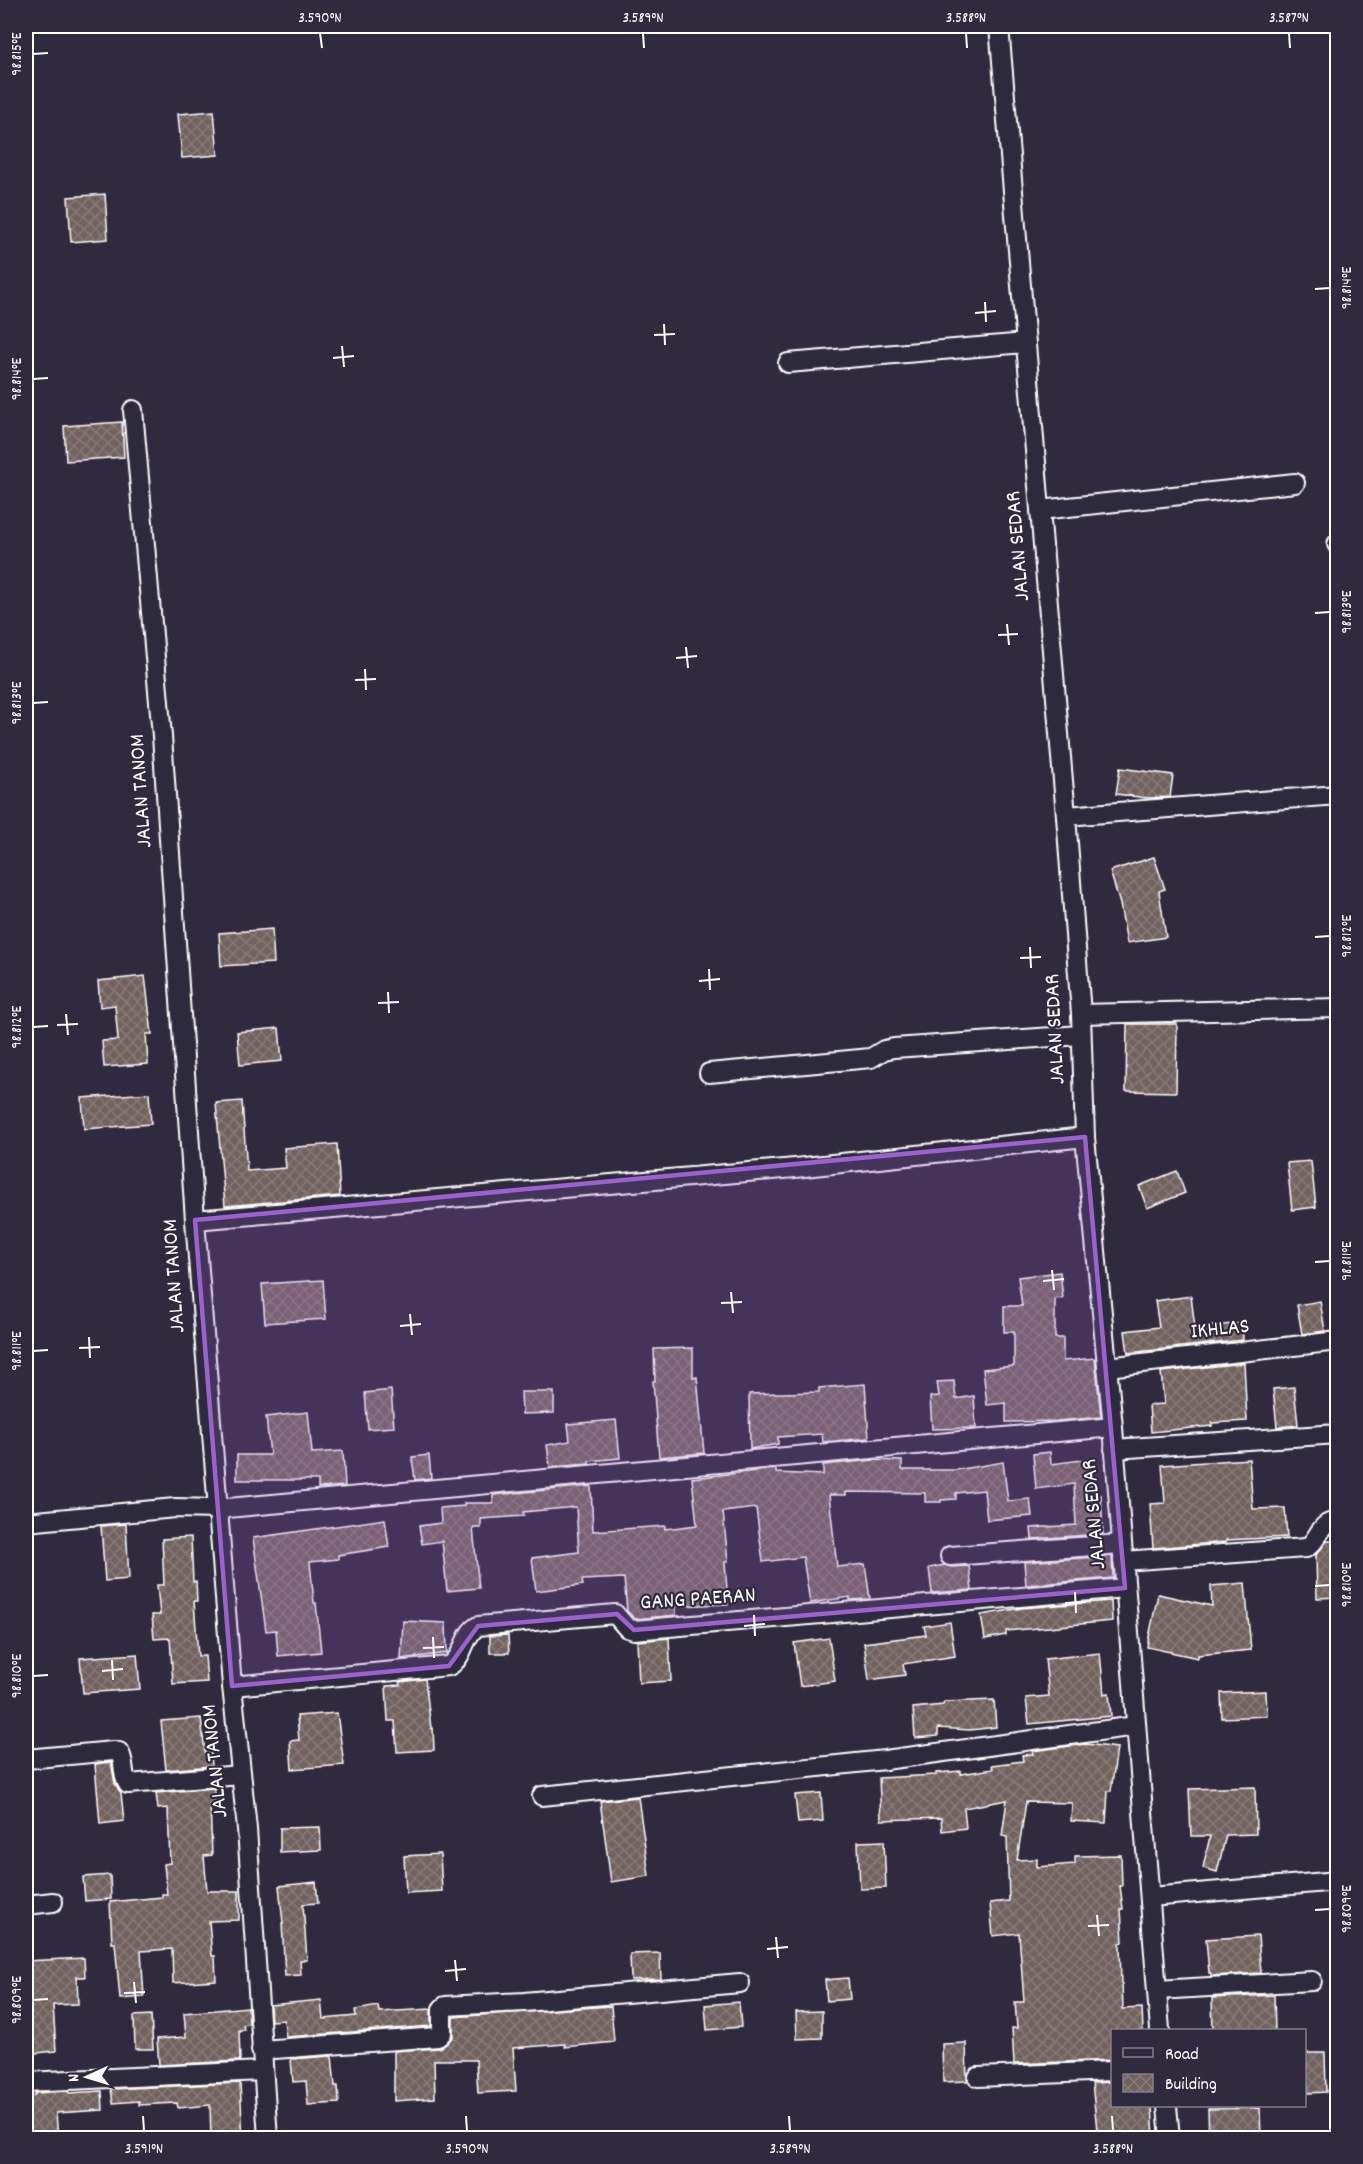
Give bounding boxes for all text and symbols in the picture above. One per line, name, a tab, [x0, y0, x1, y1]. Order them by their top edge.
text: 3.590°N	[298, 8, 342, 30]
text: 3.589°N	[622, 8, 664, 30]
text: 3.588°N	[946, 8, 986, 30]
text: 3.587°N	[1269, 8, 1309, 30]
text: 98.815°E	[7, 32, 29, 76]
text: 98.814°E	[1337, 267, 1359, 309]
text: 98.814°E	[7, 358, 29, 400]
street label: JALAN SEDAR	[999, 490, 1039, 602]
text: 98.813°E	[1337, 590, 1359, 633]
text: 98.813°E	[7, 681, 29, 724]
street label: JALAN TANOM	[123, 733, 161, 849]
text: 98.812°E	[1337, 914, 1359, 957]
street label: JALAN SEDAR	[1038, 973, 1074, 1085]
text: 98.812°E	[7, 1005, 29, 1048]
street label: JALAN TANOM	[156, 1218, 194, 1334]
text: 98.811°E	[1337, 1241, 1359, 1281]
street label: IKHLAS	[1189, 1312, 1251, 1348]
text: 98.811°E	[7, 1331, 29, 1371]
street label: JALAN SEDAR	[1075, 1458, 1115, 1570]
text: 98.810°E	[1337, 1563, 1359, 1607]
street label: GANG PAERAN	[639, 1581, 757, 1619]
text: 98.810°E	[7, 1654, 29, 1698]
street label: JALAN TANOM	[195, 1703, 237, 1819]
text: 98.809°E	[1337, 1885, 1359, 1933]
text: 98.809°E	[7, 1976, 29, 2024]
legend	[1111, 2029, 1306, 2107]
text: Road	[1165, 2043, 1199, 2068]
north arrow	[57, 2047, 117, 2107]
text: N	[63, 2073, 86, 2083]
text: Building	[1165, 2073, 1217, 2098]
text: 3.591°N	[125, 2139, 163, 2161]
text: 3.590°N	[445, 2139, 489, 2161]
text: 3.589°N	[769, 2139, 811, 2161]
text: 3.588°N	[1093, 2139, 1133, 2161]

